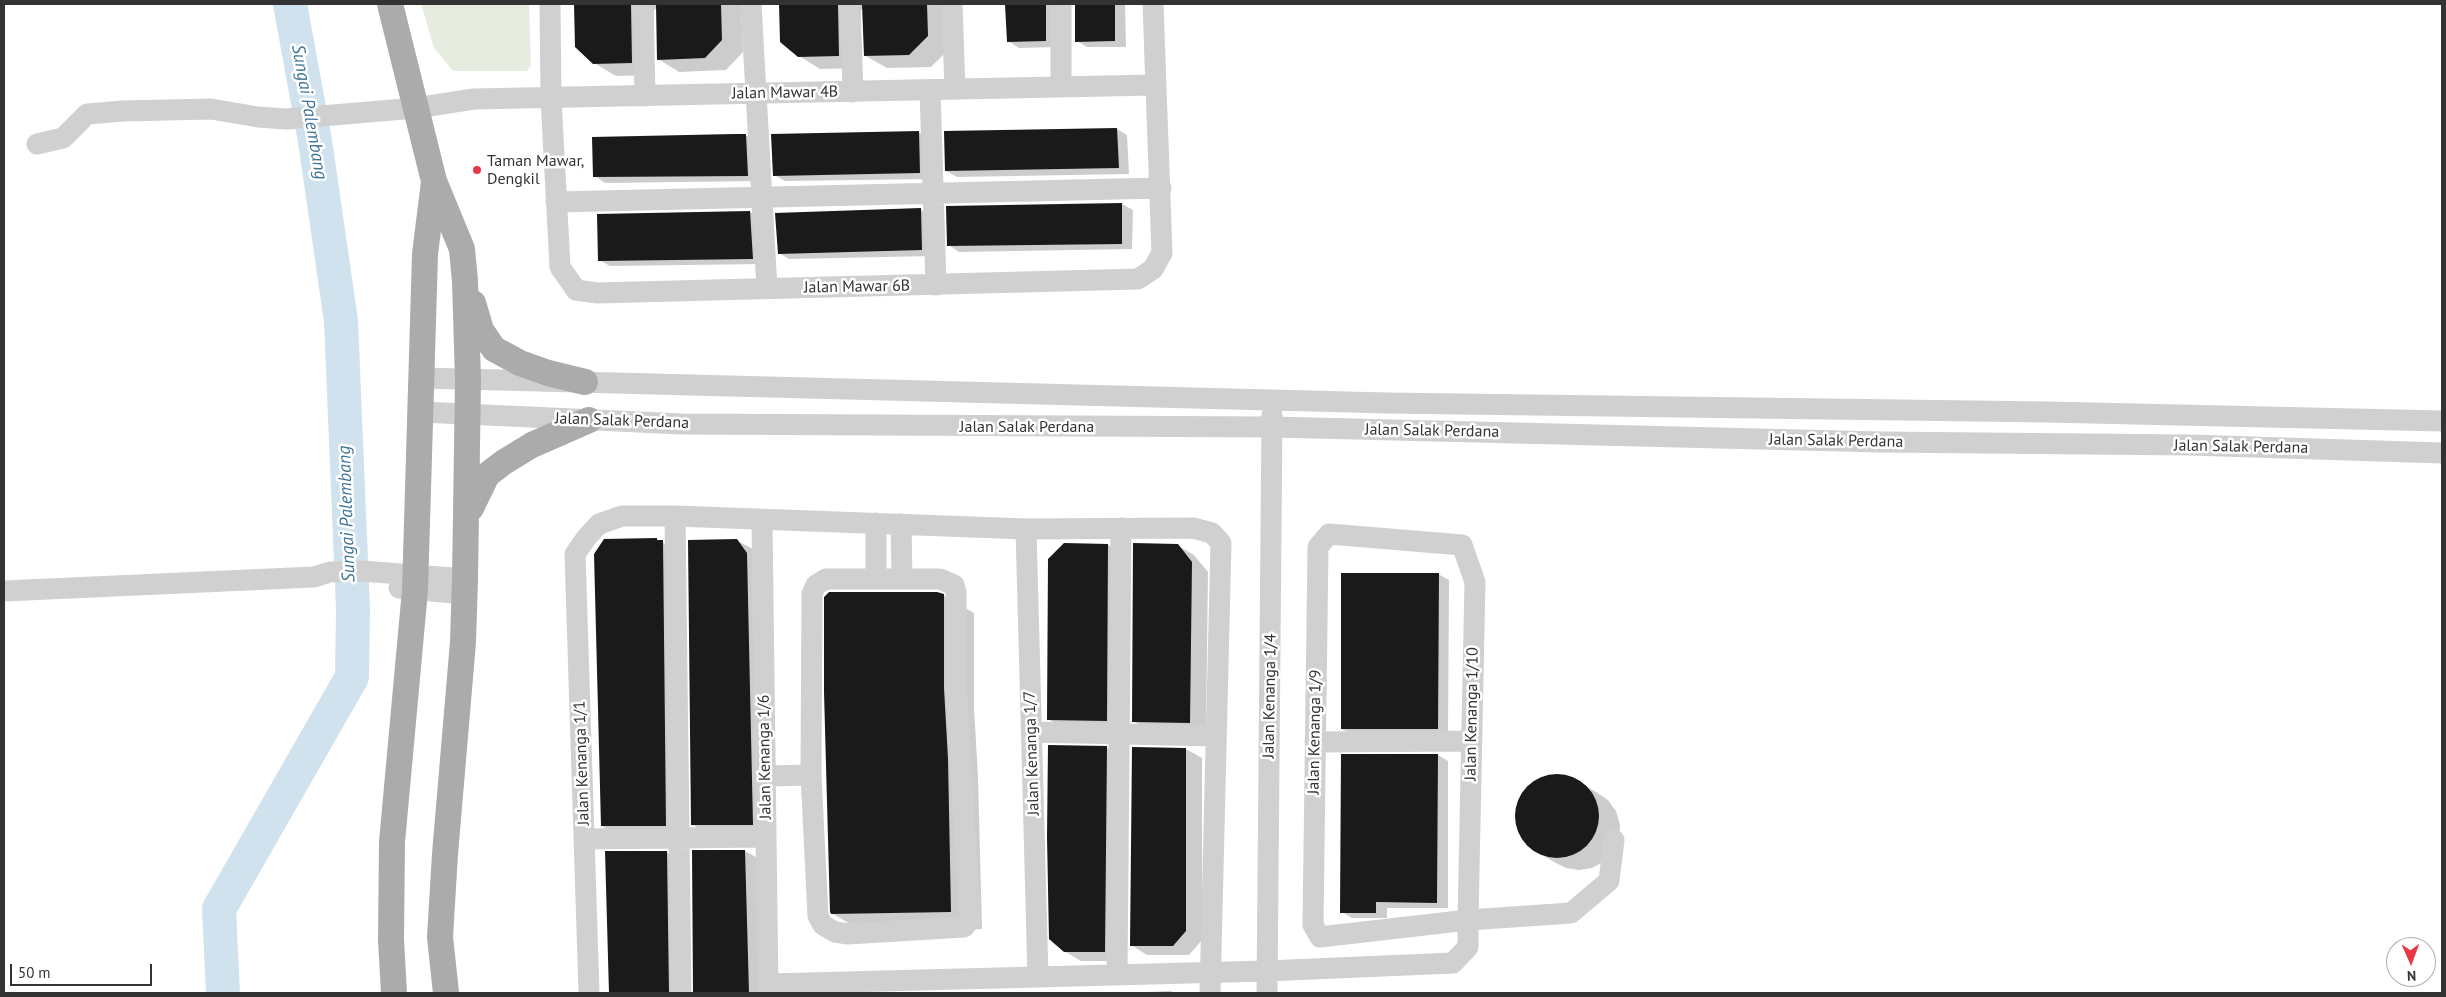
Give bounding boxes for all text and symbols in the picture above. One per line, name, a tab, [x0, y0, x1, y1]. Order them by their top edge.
water label: Sungai Palembang	[286, 43, 332, 181]
street label: Jalan Mawar 4B	[732, 82, 838, 104]
place label: Taman Mawar, Dengkil	[487, 151, 584, 189]
marker: Taman Mawar, Dengkil	[471, 164, 483, 176]
street label: Jalan Mawar 6B	[804, 276, 910, 298]
street label: Jalan Salak Perdana	[555, 409, 689, 433]
street label: Jalan Salak Perdana	[960, 417, 1094, 437]
street label: Jalan Salak Perdana	[1365, 420, 1499, 442]
street label: Jalan Salak Perdana	[1769, 430, 1903, 452]
street label: Jalan Salak Perdana	[2174, 436, 2308, 458]
water label: Sungai Palembang	[334, 445, 360, 583]
street label: Jalan Kenanga 1/4	[1259, 633, 1281, 759]
street label: Jalan Kenanga 1/10	[1461, 647, 1483, 781]
street label: Jalan Kenanga 1/9	[1304, 669, 1326, 795]
street label: Jalan Kenanga 1/7	[1020, 690, 1044, 816]
street label: Jalan Kenanga 1/6	[754, 694, 776, 820]
street label: Jalan Kenanga 1/1	[570, 700, 594, 826]
north arrow	[2386, 937, 2436, 987]
scale bar	[12, 954, 155, 986]
text: 50 m	[18, 963, 51, 982]
text: N	[2407, 967, 2416, 985]

